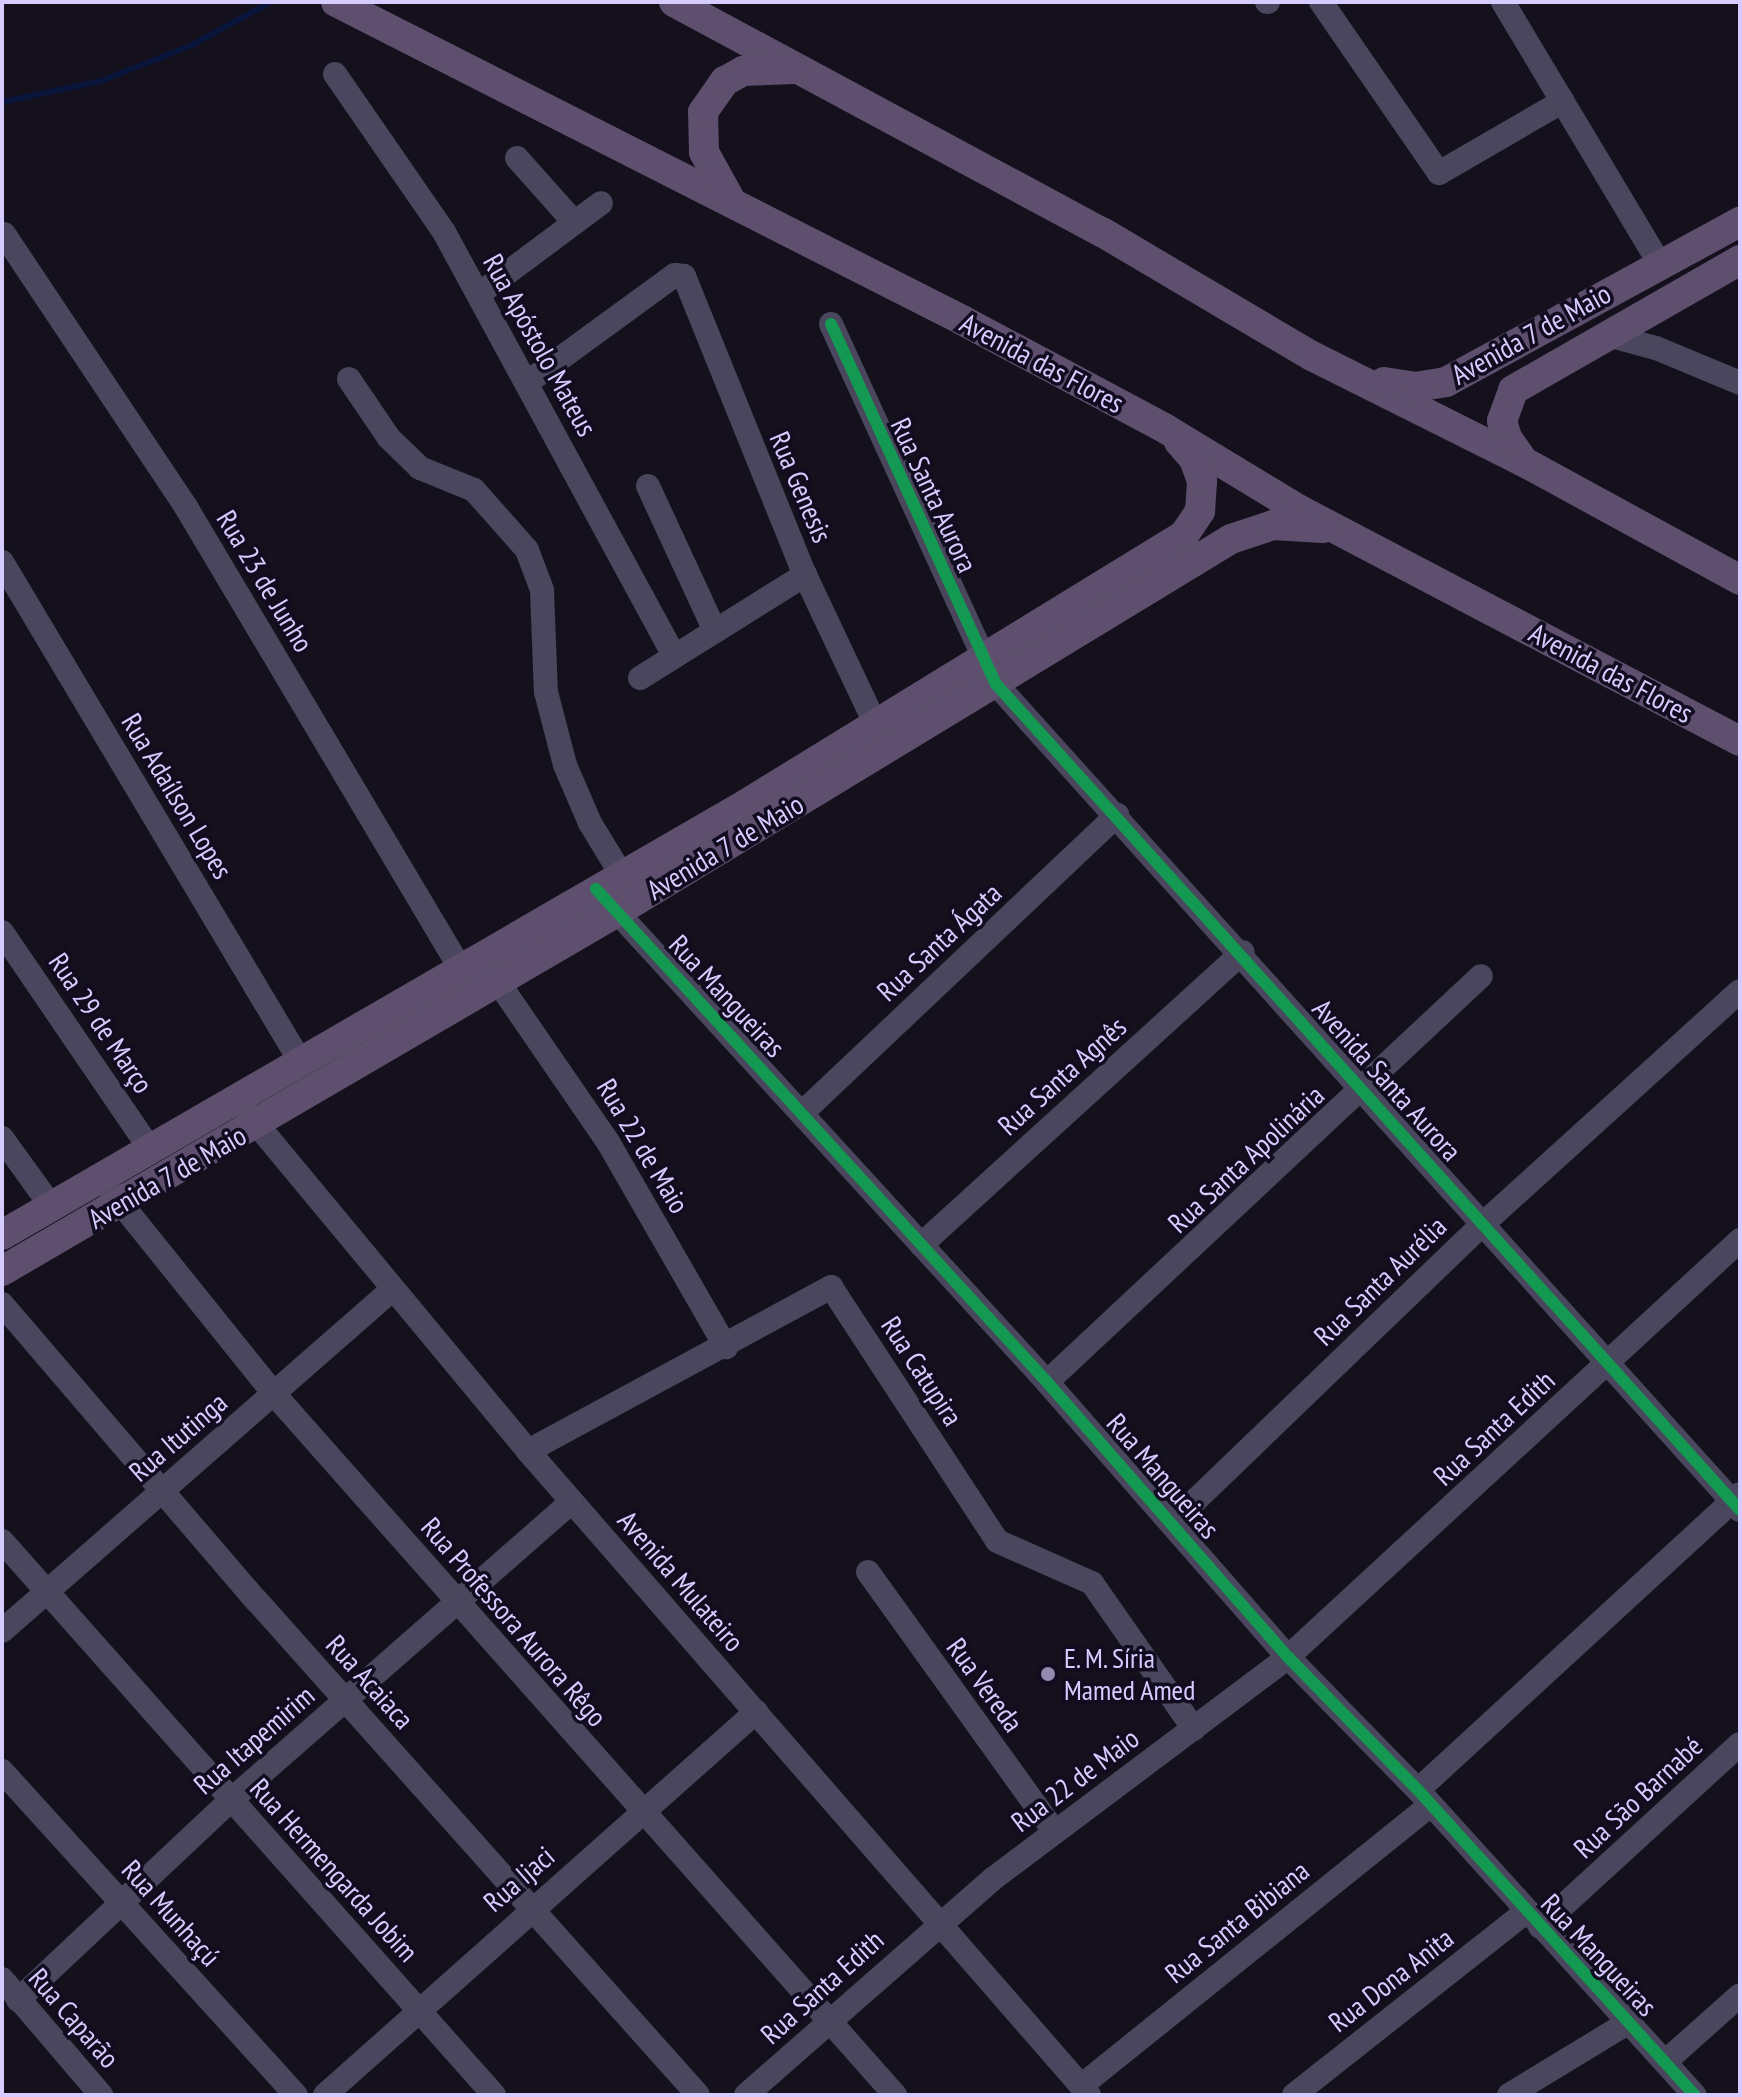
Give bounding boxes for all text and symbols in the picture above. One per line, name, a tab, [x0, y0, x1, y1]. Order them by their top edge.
street label: Rua Apóstolo Mateus	[476, 248, 604, 442]
street label: Avenida 7 de Maio	[1445, 276, 1617, 392]
street label: Avenida das Flores	[955, 306, 1129, 420]
street label: Rua Santa Aurora	[883, 412, 985, 578]
street label: Rua Genesis	[763, 427, 839, 547]
street label: Rua 23 de Junho	[210, 504, 320, 658]
street label: Avenida das Flores	[1524, 616, 1698, 730]
street label: Rua Adaílson Lopes	[114, 707, 240, 885]
street label: Avenida 7 de Maio	[640, 787, 810, 907]
street label: Rua Santa Ágata	[870, 876, 1008, 1008]
street label: Rua Mangueiras	[662, 928, 792, 1064]
street label: Rua 29 de Março	[42, 947, 160, 1099]
street label: Avenida Santa Aurora	[1305, 992, 1469, 1168]
street label: Rua Santa Agnês	[991, 1010, 1133, 1142]
street label: Rua 22 de Maio	[590, 1073, 696, 1219]
street label: Rua Santa Apolinária	[1161, 1078, 1331, 1240]
street label: Avenida 7 de Maio	[82, 1118, 252, 1236]
street label: Rua Santa Aurélia	[1307, 1209, 1453, 1353]
street label: Rua Catupira	[874, 1310, 970, 1432]
street label: Rua Santa Edith	[1426, 1363, 1562, 1493]
street label: Rua Itutinga	[122, 1385, 234, 1489]
street label: Rua Mangueiras	[1100, 1407, 1226, 1545]
street label: Avenida Mulateiro	[611, 1504, 751, 1658]
street label: Rua Professora Aurora Rêgo	[414, 1510, 614, 1734]
street label: Rua Acaiaca	[319, 1628, 421, 1736]
street label: Rua Vereda	[940, 1631, 1030, 1739]
place label: E. M. Síria Mamed Amed	[1064, 1641, 1196, 1707]
marker: E. M. Síria Mamed Amed	[1039, 1665, 1057, 1683]
street label: Rua Itapemirim	[187, 1679, 321, 1801]
street label: Rua 22 de Maio	[1005, 1721, 1145, 1839]
street label: Rua São Barnabé	[1567, 1729, 1709, 1865]
street label: Rua Hermengarda Jobim	[243, 1772, 425, 1968]
street label: Rua Ijaci	[477, 1839, 561, 1919]
street label: Rua Munhaçú	[115, 1853, 227, 1973]
street label: Rua Santa Bibiana	[1158, 1854, 1316, 1990]
street label: Rua Mangueiras	[1534, 1887, 1664, 2023]
street label: Rua Dona Anita	[1322, 1921, 1460, 2039]
street label: Rua Santa Edith	[754, 1923, 890, 2051]
street label: Rua Caparão	[22, 1961, 126, 2075]

